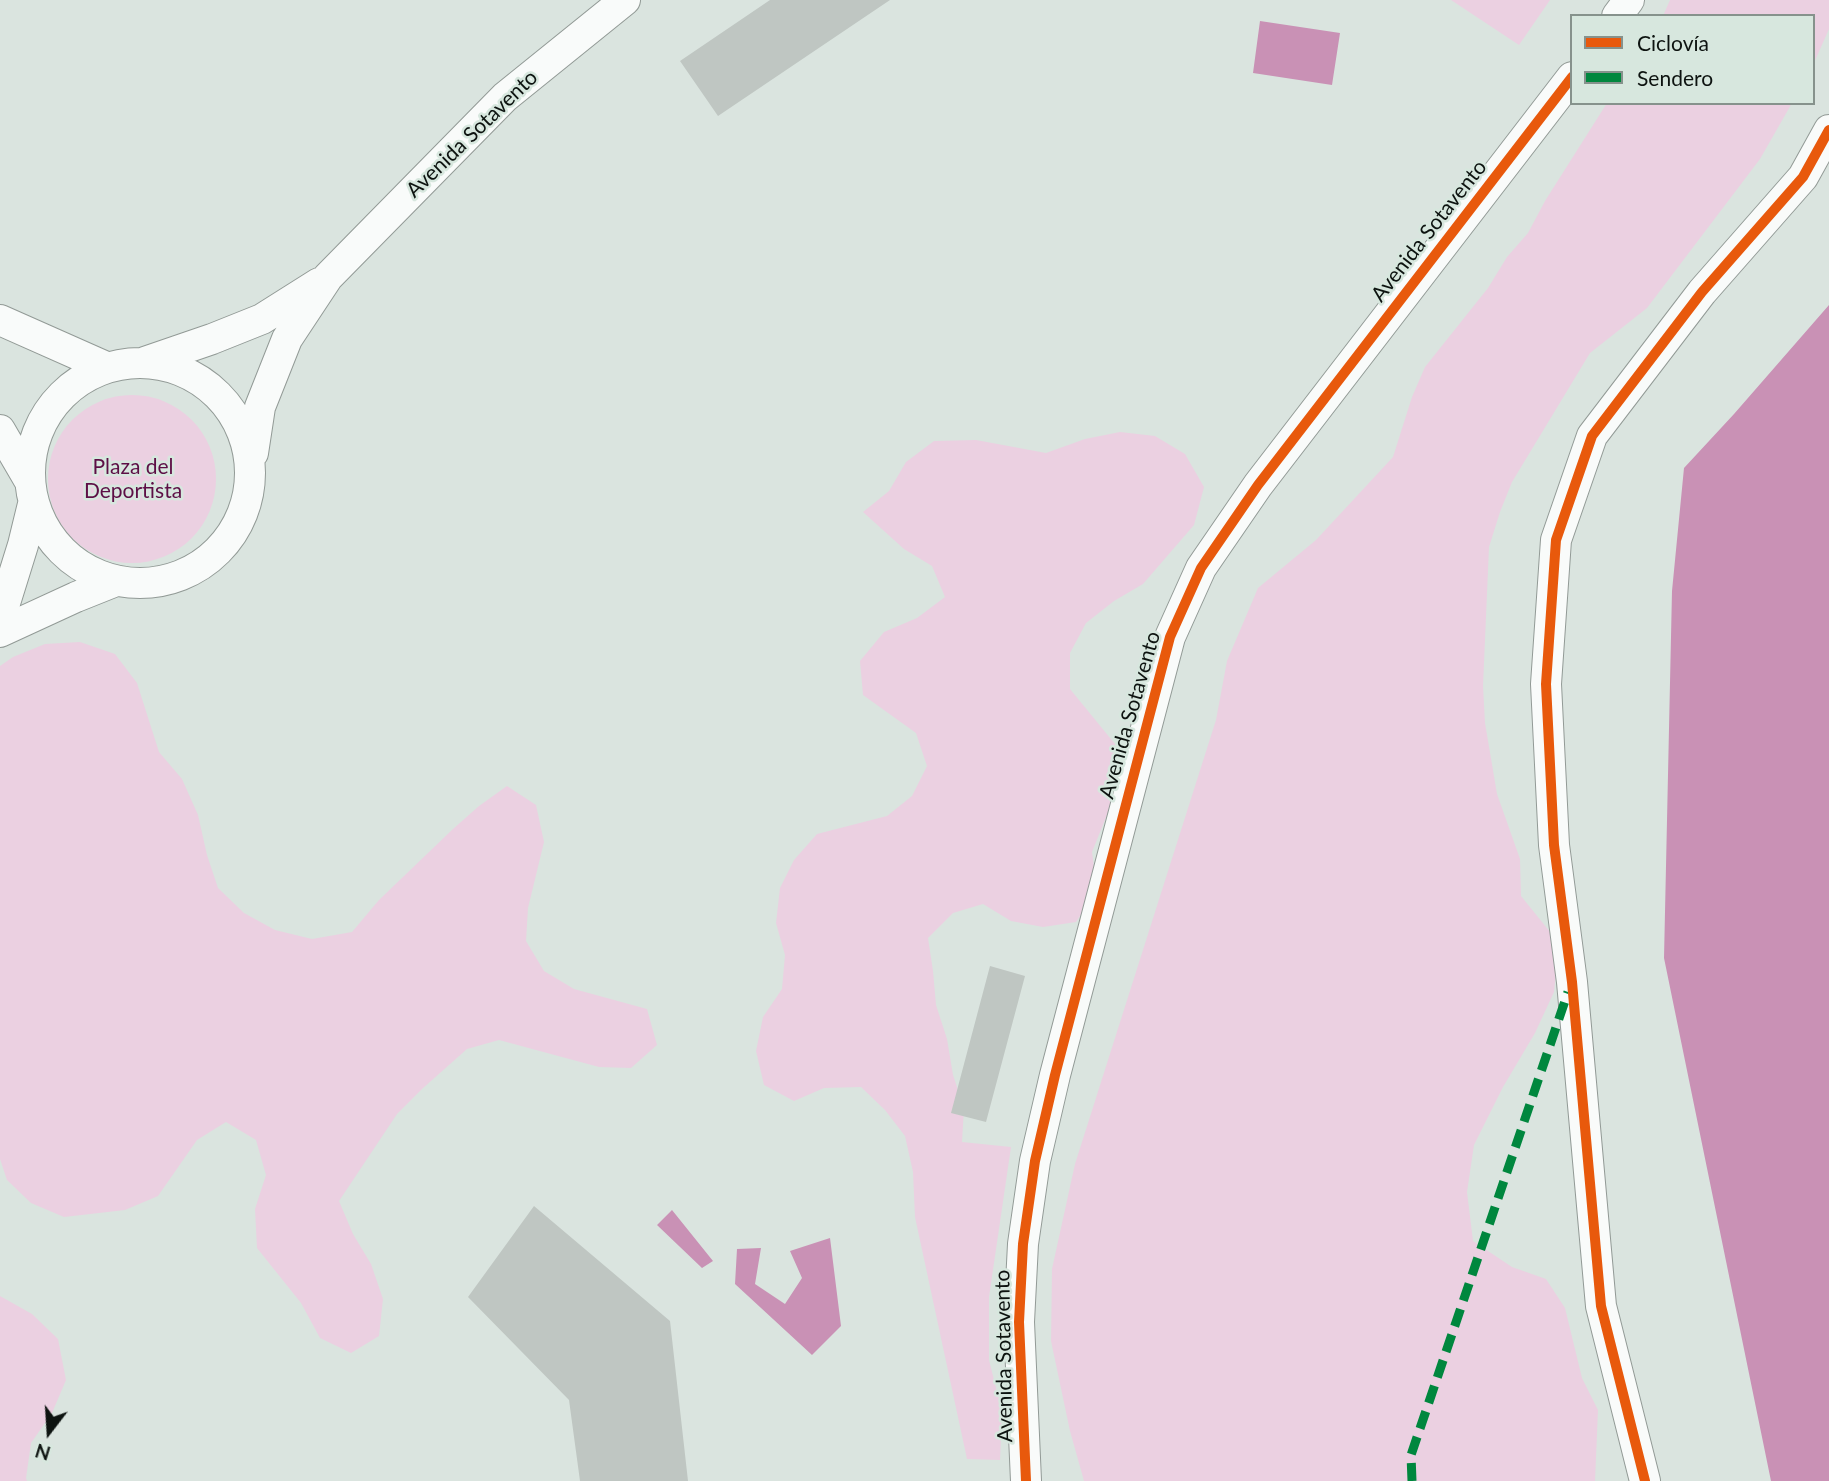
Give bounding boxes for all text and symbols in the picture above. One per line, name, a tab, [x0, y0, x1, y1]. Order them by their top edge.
legend	[1570, 14, 1815, 105]
text: Ciclovía	[1637, 30, 1709, 55]
street label: Avenida Sotavento	[401, 65, 543, 203]
text: Sendero	[1637, 65, 1713, 90]
street label: Avenida Sotavento	[1366, 155, 1492, 307]
park label: Plaza del Deportista	[84, 454, 182, 504]
street label: Avenida Sotavento	[1094, 629, 1166, 801]
street label: Avenida Sotavento	[990, 1269, 1018, 1443]
north arrow	[14, 1397, 84, 1467]
text: N	[32, 1439, 53, 1466]

